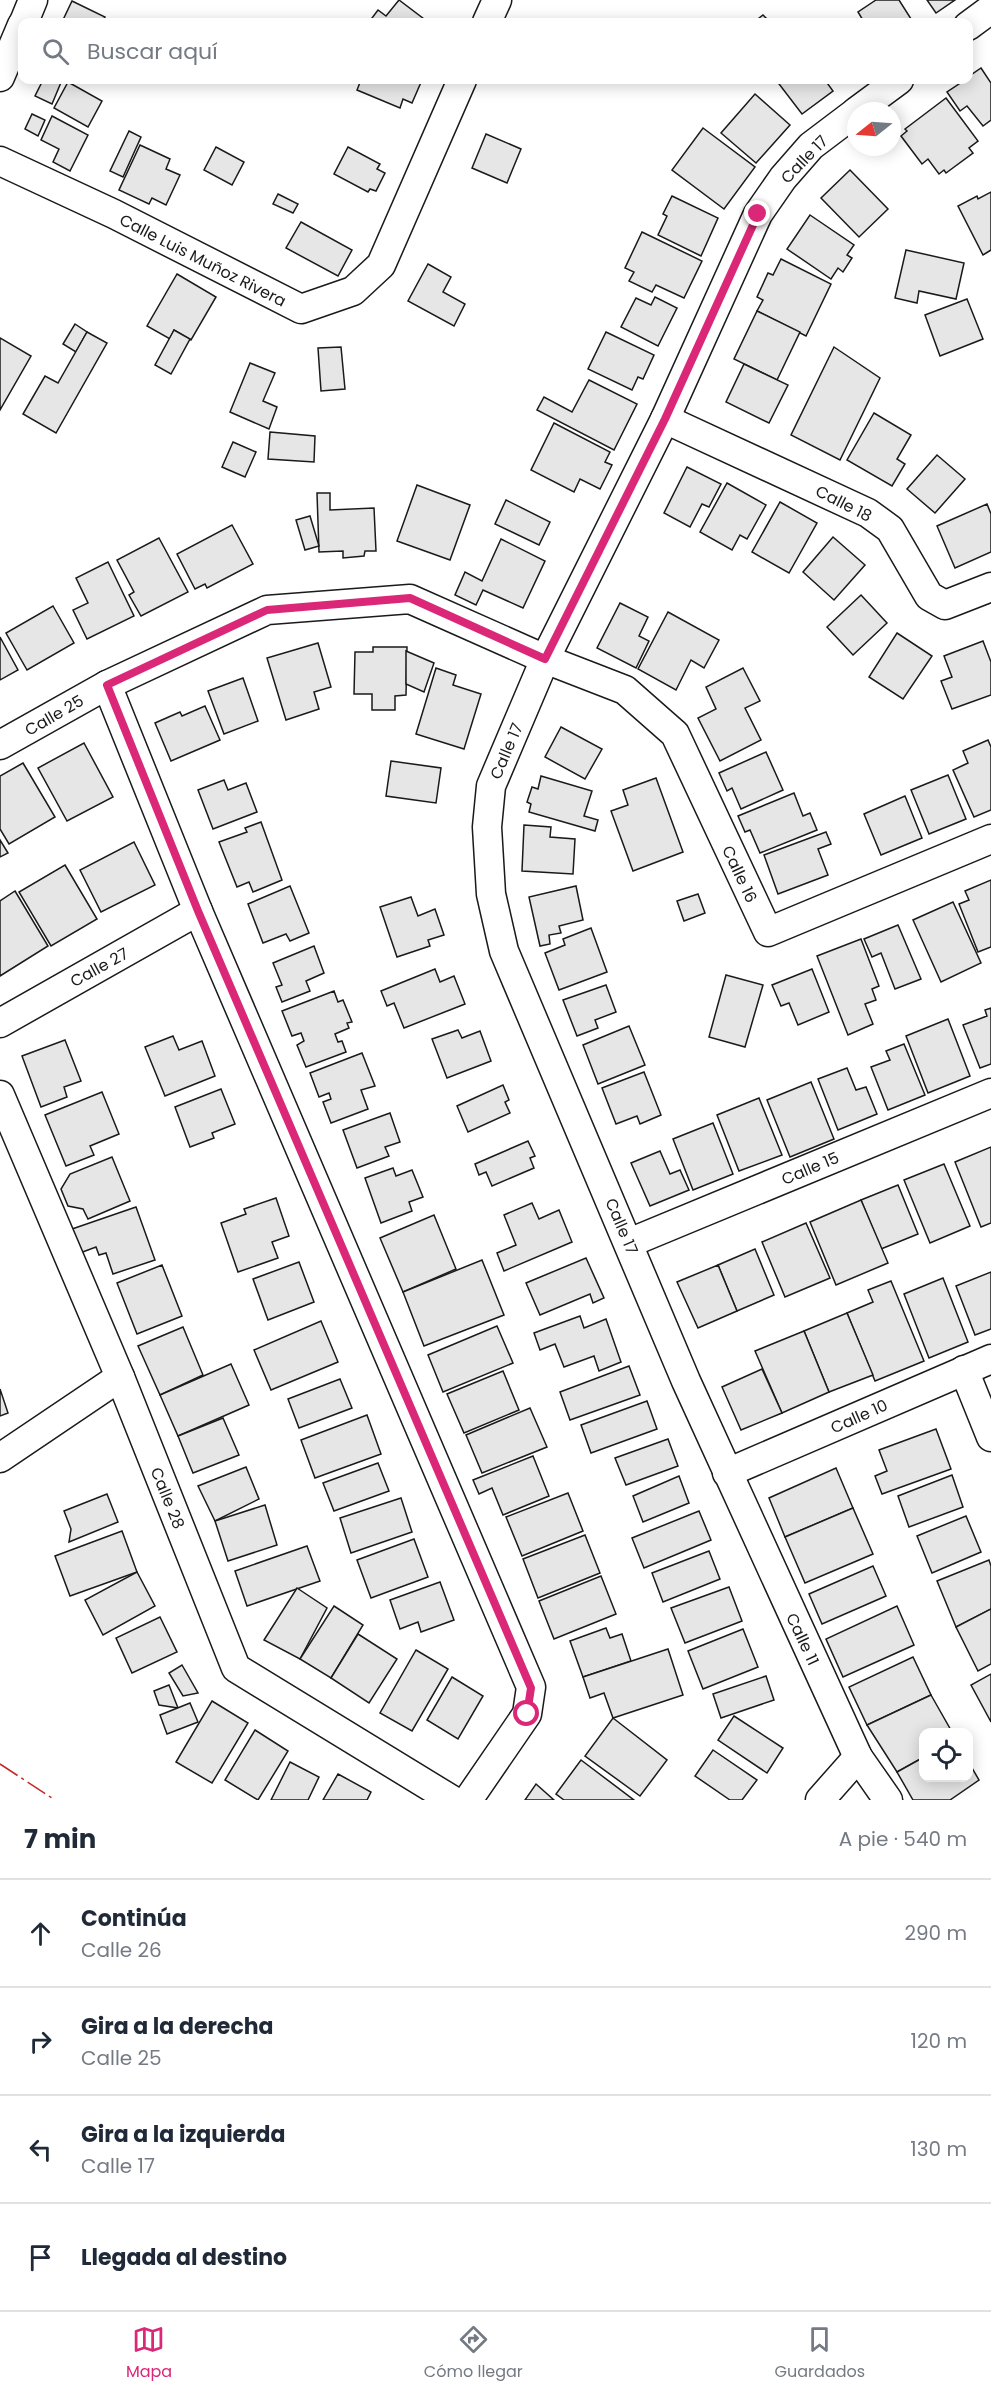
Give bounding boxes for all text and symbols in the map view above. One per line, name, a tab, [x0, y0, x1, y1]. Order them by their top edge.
search box	[18, 18, 973, 84]
icon: search	[39, 35, 72, 68]
text: Buscar aquí	[87, 36, 218, 67]
north arrow	[847, 102, 901, 156]
street label: Calle 17	[776, 130, 833, 189]
route end	[744, 200, 770, 226]
street label: Calle Luis Muñoz Rivera	[115, 208, 290, 313]
street label: Calle 18	[812, 479, 876, 527]
street label: Calle 25	[21, 689, 88, 742]
street label: Calle 17	[484, 719, 529, 783]
street label: Calle 16	[716, 842, 763, 906]
street label: Calle 27	[66, 942, 133, 993]
street label: Calle 15	[778, 1146, 842, 1191]
street label: Calle 17	[599, 1195, 644, 1258]
street label: Calle 10	[827, 1394, 891, 1439]
street label: Calle 28	[145, 1464, 190, 1532]
street label: Calle 11	[780, 1609, 825, 1669]
route start	[513, 1700, 539, 1726]
map controls	[919, 1728, 973, 1782]
button: locate	[919, 1728, 973, 1782]
text: 7 min	[24, 1821, 96, 1857]
text: A pie · 540 m	[839, 1825, 967, 1853]
text: Continúa	[81, 1903, 187, 1934]
icon: ahead	[24, 1917, 57, 1950]
text: 290 m	[904, 1919, 967, 1947]
text: Calle 26	[81, 1936, 162, 1964]
text: Gira a la derecha	[81, 2011, 274, 2042]
icon: right	[24, 2025, 57, 2058]
text: 120 m	[911, 2027, 967, 2055]
text: Calle 25	[81, 2044, 162, 2072]
text: Gira a la izquierda	[81, 2119, 285, 2150]
icon: left	[24, 2133, 57, 2166]
text: 130 m	[910, 2135, 967, 2163]
text: Calle 17	[81, 2152, 155, 2180]
icon: arrive	[24, 2241, 57, 2274]
text: Llegada al destino	[81, 2242, 287, 2273]
tab: Mapa	[126, 2323, 172, 2384]
tab: Cómo llegar	[424, 2323, 523, 2384]
tab: Guardados	[775, 2323, 865, 2384]

